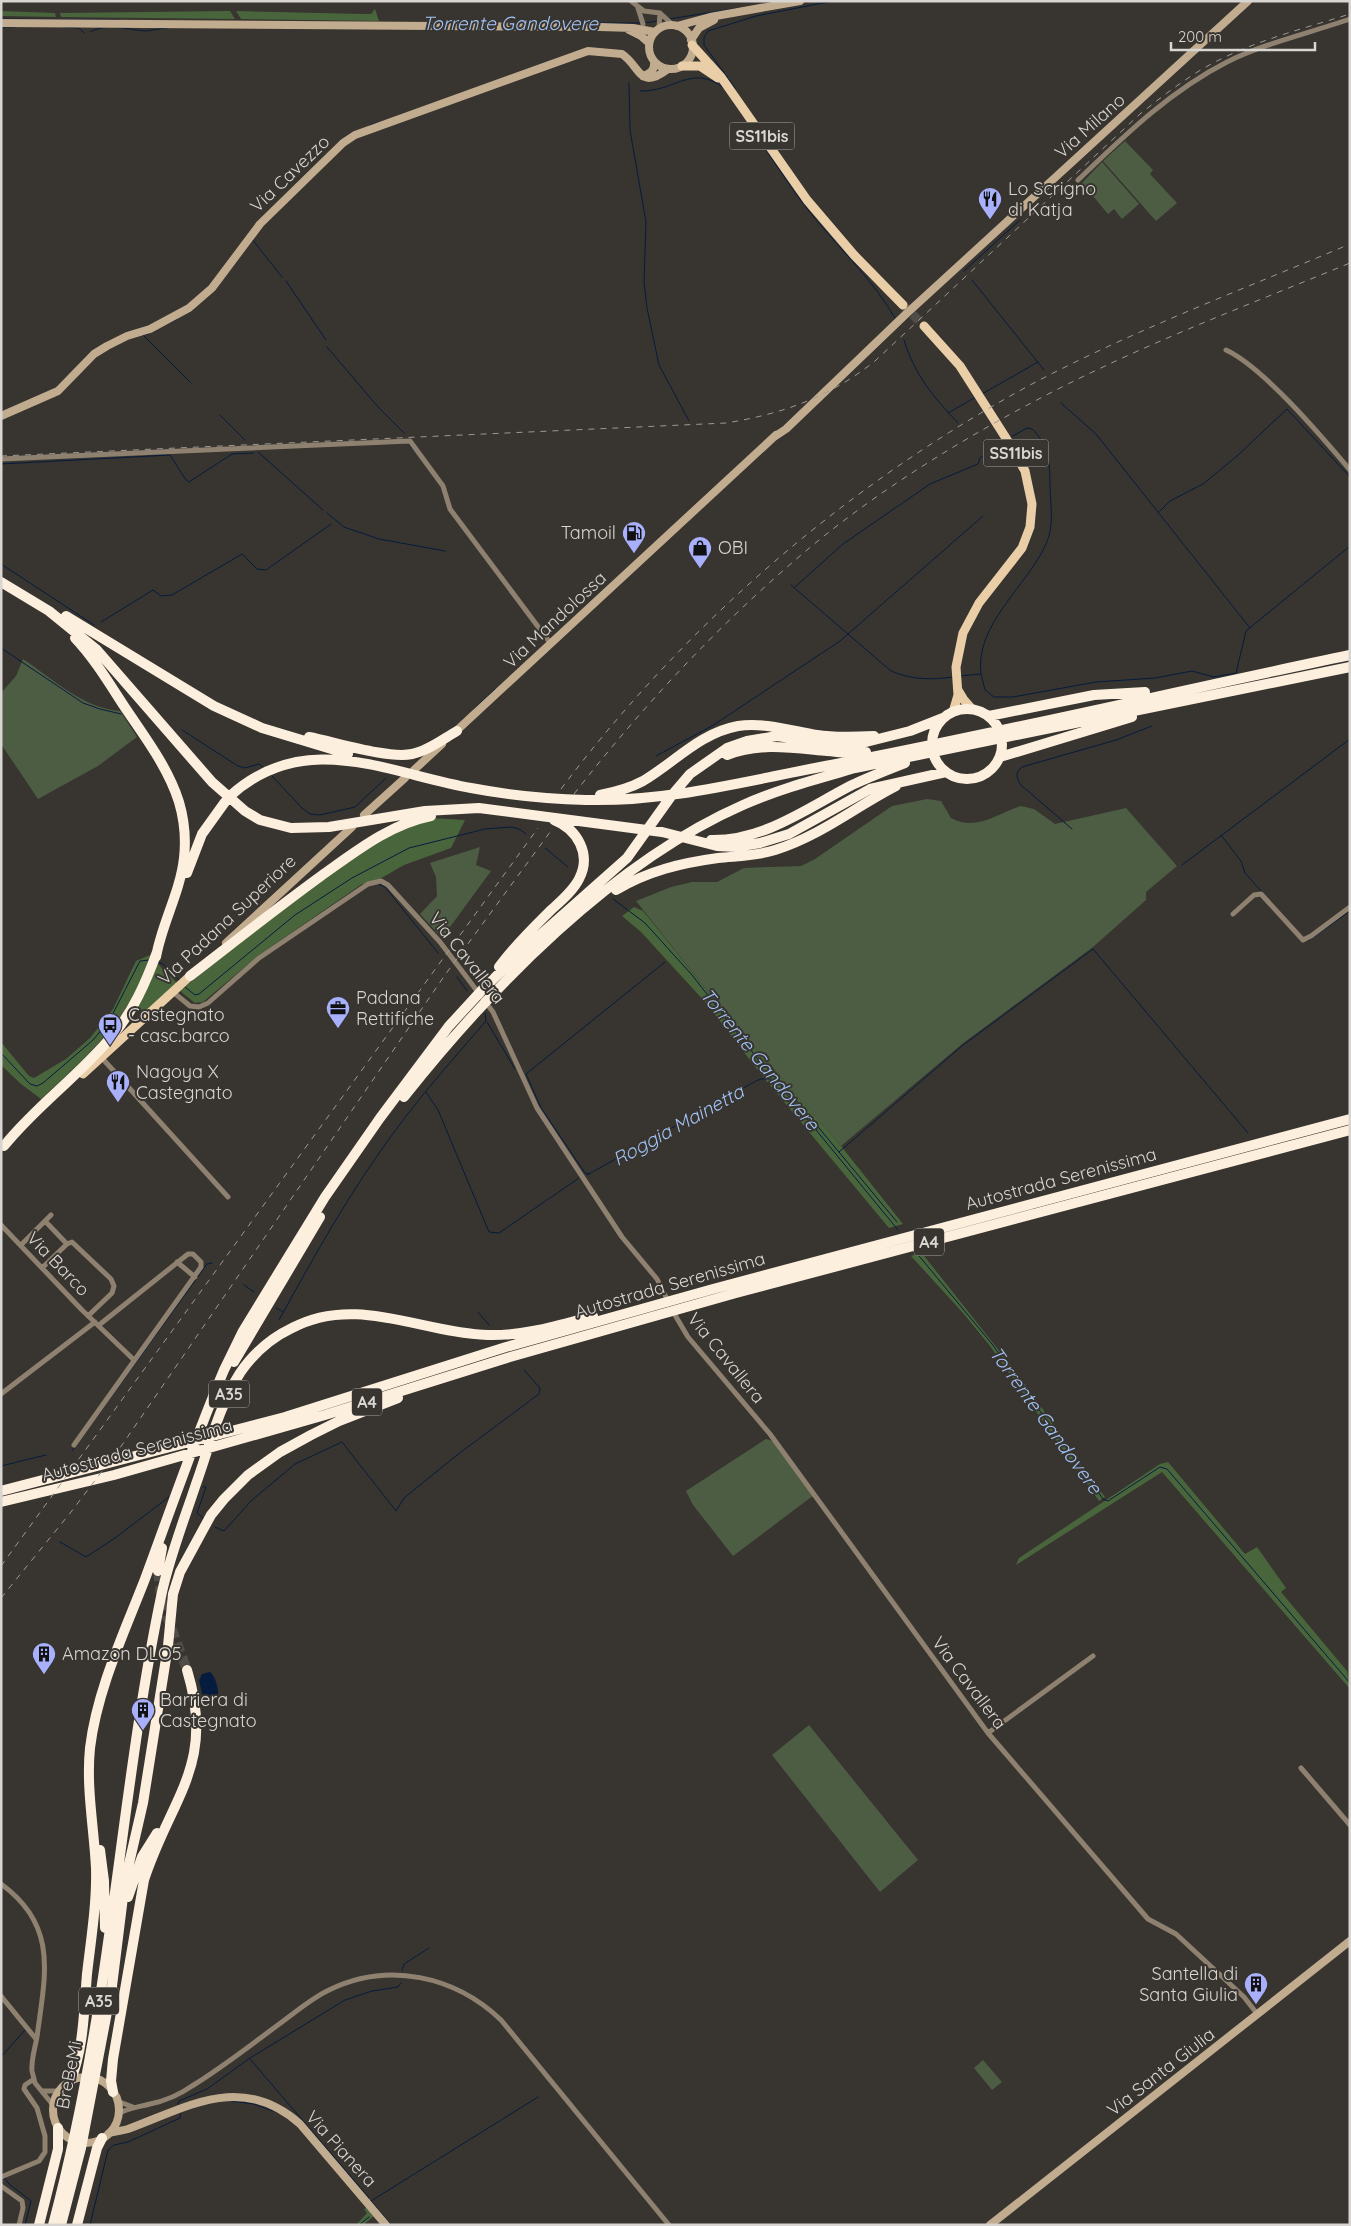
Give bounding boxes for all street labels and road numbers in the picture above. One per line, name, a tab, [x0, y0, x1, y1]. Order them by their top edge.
street label: Via Milano	[1050, 88, 1130, 163]
road number: SS11bis	[730, 122, 794, 150]
street label: Via Cavezzo	[245, 130, 334, 217]
road number: SS11bis	[984, 439, 1048, 466]
street label: Via Mandolossa	[498, 566, 611, 673]
street label: Via Padana Superiore	[153, 849, 301, 990]
street label: Via Cavallera	[424, 907, 510, 1008]
street label: Autostrada Serenissima	[963, 1142, 1159, 1215]
street label: Via Barco	[22, 1227, 95, 1301]
road number: A4	[914, 1228, 944, 1256]
street label: Autostrada Serenissima	[572, 1246, 768, 1323]
street label: Via Cavallera	[683, 1308, 770, 1408]
road number: A35	[209, 1380, 249, 1408]
road number: A4	[352, 1388, 382, 1415]
street label: Autostrada Serenissima	[39, 1413, 235, 1486]
street label: Via Cavallera	[927, 1632, 1012, 1734]
road number: A35	[79, 1988, 119, 2014]
street label: Via Santa Giulia	[1102, 2022, 1219, 2121]
street label: BreBeMi	[51, 2039, 86, 2111]
street label: Via Pianera	[301, 2106, 382, 2192]

